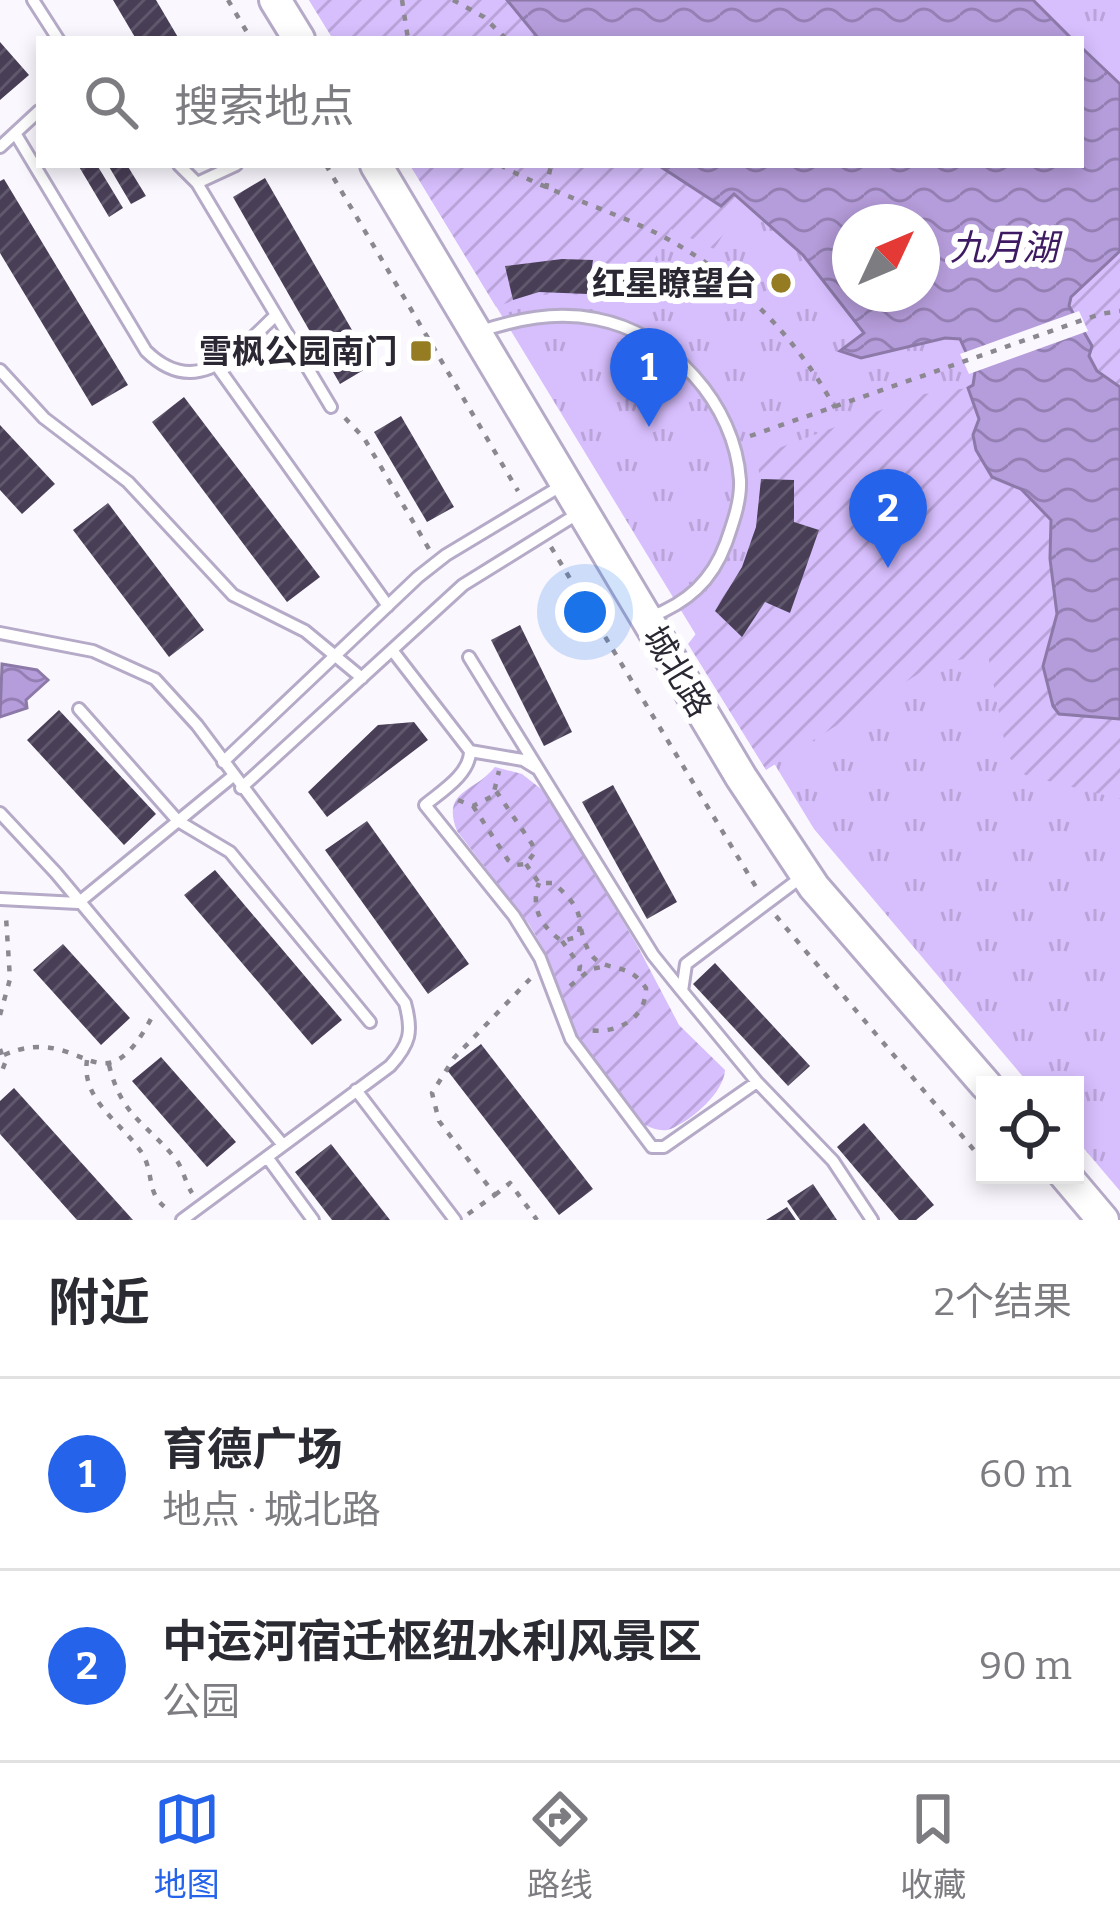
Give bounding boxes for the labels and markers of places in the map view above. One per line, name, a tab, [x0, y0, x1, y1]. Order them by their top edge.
place label: 红星瞭望台	[592, 264, 757, 304]
marker: 红星瞭望台	[768, 270, 794, 296]
pin: 1	[610, 328, 688, 427]
place label: 雪枫公园南门	[199, 332, 397, 372]
marker: 雪枫公园南门	[408, 338, 434, 364]
pin: 2	[849, 469, 927, 568]

